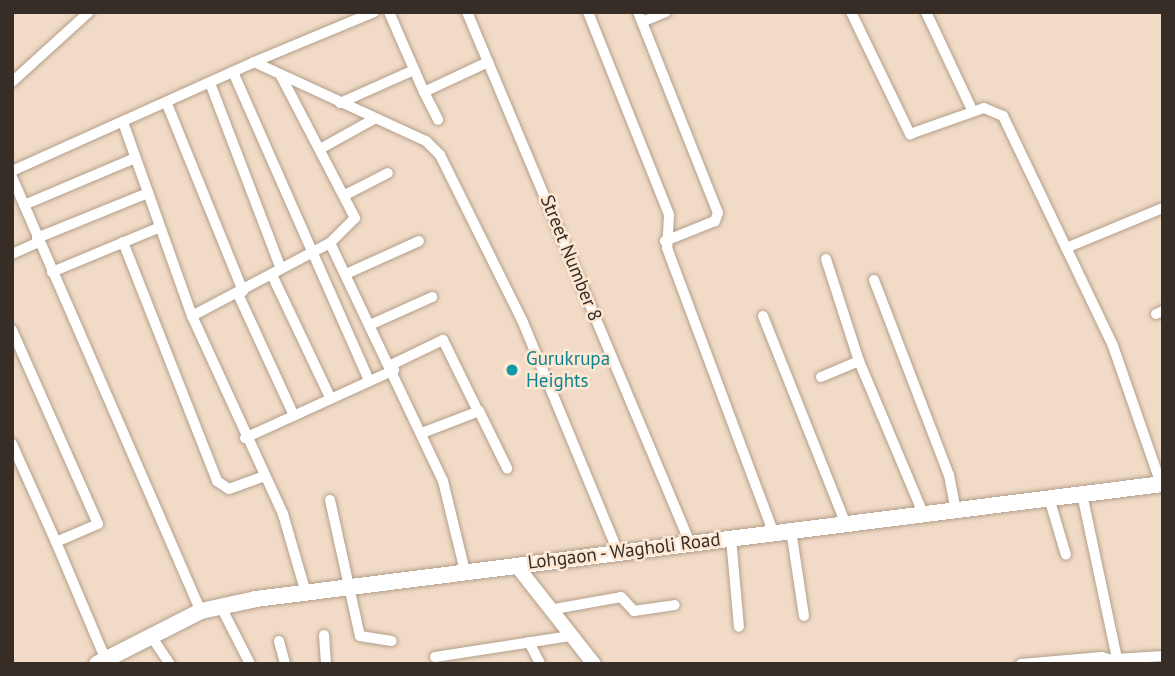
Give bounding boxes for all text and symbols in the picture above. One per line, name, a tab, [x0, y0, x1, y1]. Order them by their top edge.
street label: Street Number 8	[535, 192, 607, 324]
place label: Gurukrupa Heights	[526, 348, 610, 392]
marker: Gurukrupa Heights	[504, 362, 520, 378]
street label: Lohgaon - Wagholi Road	[525, 528, 723, 574]

